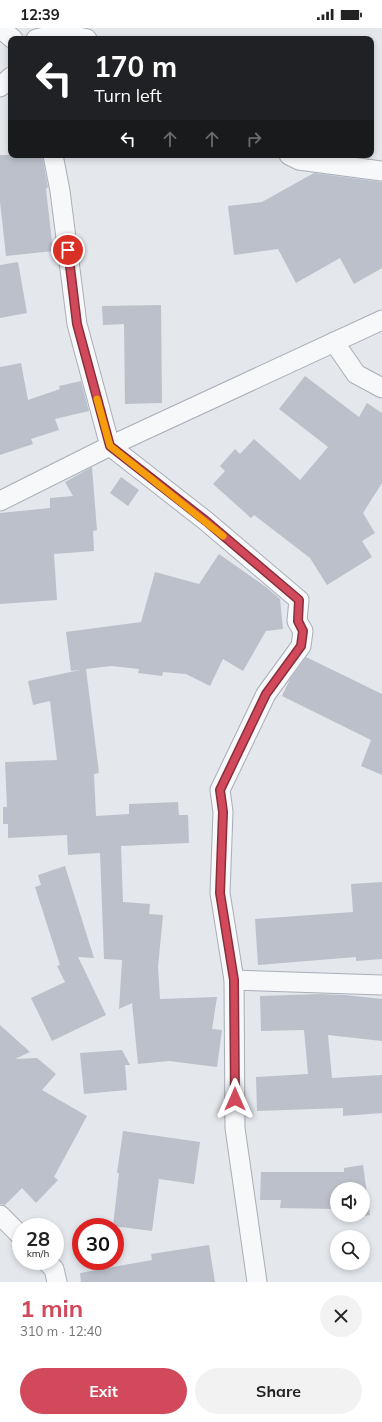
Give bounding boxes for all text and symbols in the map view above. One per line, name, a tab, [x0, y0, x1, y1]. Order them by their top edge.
text: 12:39	[20, 5, 60, 24]
text: 170 m	[94, 49, 177, 84]
icon: left	[28, 52, 80, 104]
text: Turn left	[94, 84, 162, 107]
icon: left	[117, 128, 139, 150]
icon: ahead	[159, 128, 181, 150]
icon: ahead	[201, 128, 223, 150]
icon: right	[243, 128, 265, 150]
pin	[51, 233, 85, 267]
icon: arrive	[57, 239, 79, 261]
position arrow	[214, 1078, 256, 1120]
map controls	[330, 1182, 370, 1270]
button: sound	[330, 1182, 370, 1222]
speed limit sign: 30	[72, 1218, 124, 1270]
text: 28	[26, 1226, 50, 1251]
button: search	[330, 1230, 370, 1270]
text: km/h	[27, 1247, 49, 1260]
text: 1 min	[20, 1293, 83, 1323]
button: close	[320, 1295, 362, 1337]
text: 310 m · 12:40	[20, 1323, 102, 1339]
button: Exit	[20, 1368, 187, 1414]
button: Share	[195, 1368, 362, 1414]

